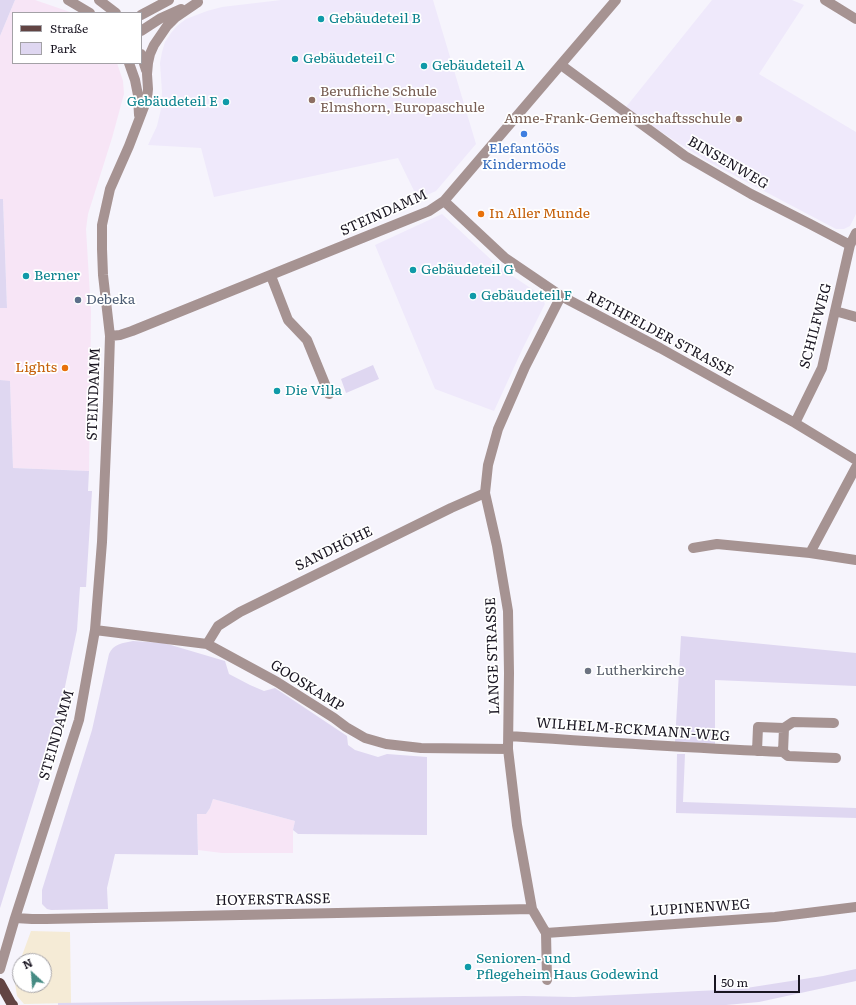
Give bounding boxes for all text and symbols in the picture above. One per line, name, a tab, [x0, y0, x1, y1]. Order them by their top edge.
place label: Gebäudeteil B	[329, 11, 421, 27]
legend	[12, 12, 142, 64]
marker: Gebäudeteil B	[316, 14, 326, 24]
text: Straße	[50, 19, 88, 37]
text: Park	[50, 39, 76, 57]
place label: Gebäudeteil C	[303, 51, 395, 67]
marker: Gebäudeteil C	[290, 54, 300, 64]
place label: Gebäudeteil A	[432, 58, 525, 74]
marker: Gebäudeteil A	[419, 61, 429, 71]
place label: Berufliche Schule Elmshorn, Europaschule	[320, 84, 485, 116]
place label: Gebäudeteil E	[127, 94, 218, 110]
marker: Berufliche Schule Elmshorn, Europaschule	[307, 95, 317, 105]
marker: Gebäudeteil E	[221, 97, 231, 107]
place label: Anne-Frank-Gemeinschaftsschule	[504, 111, 731, 127]
marker: Anne-Frank-Gemeinschaftsschule	[734, 114, 744, 124]
marker: Elefantöös Kindermode	[519, 129, 529, 139]
street label: BINSENWEG	[685, 133, 771, 193]
place label: Elefantöös Kindermode	[482, 141, 566, 174]
street label: STEINDAMM	[338, 186, 430, 240]
place label: In Aller Munde	[489, 206, 590, 222]
marker: In Aller Munde	[476, 209, 486, 219]
place label: Gebäudeteil G	[421, 262, 514, 278]
marker: Gebäudeteil G	[408, 265, 418, 275]
place label: Berner	[34, 268, 80, 284]
marker: Berner	[21, 271, 31, 281]
street label: SCHILFWEG	[797, 281, 835, 371]
place label: Gebäudeteil F	[481, 288, 572, 304]
street label: RETHFELDER STRASSE	[584, 288, 736, 380]
marker: Gebäudeteil F	[468, 291, 478, 301]
place label: Debeka	[86, 292, 135, 308]
marker: Debeka	[73, 295, 83, 305]
street label: STEINDAMM	[84, 347, 104, 441]
place label: Lights	[15, 360, 57, 376]
marker: Lights	[60, 363, 70, 373]
place label: Die Villa	[285, 383, 342, 399]
marker: Die Villa	[272, 386, 282, 396]
street label: SANDHÖHE	[293, 523, 375, 575]
street label: LANGE STRASSE	[483, 597, 503, 715]
street label: GOOSKAMP	[267, 657, 347, 715]
place label: Lutherkirche	[596, 663, 684, 679]
marker: Lutherkirche	[583, 666, 593, 676]
street label: STEINDAMM	[36, 688, 78, 782]
street label: WILHELM-ECKMANN-WEG	[535, 715, 731, 745]
street label: HOYERSTRASSE	[215, 891, 331, 909]
street label: LUPINENWEG	[649, 896, 751, 920]
place label: Senioren- und Pflegeheim Haus Godewind	[476, 951, 659, 984]
north arrow	[12, 953, 52, 993]
text: N	[20, 954, 35, 972]
marker: Senioren- und Pflegeheim Haus Godewind	[463, 962, 473, 972]
scale bar	[716, 967, 802, 993]
text: 50 m	[721, 973, 748, 991]

